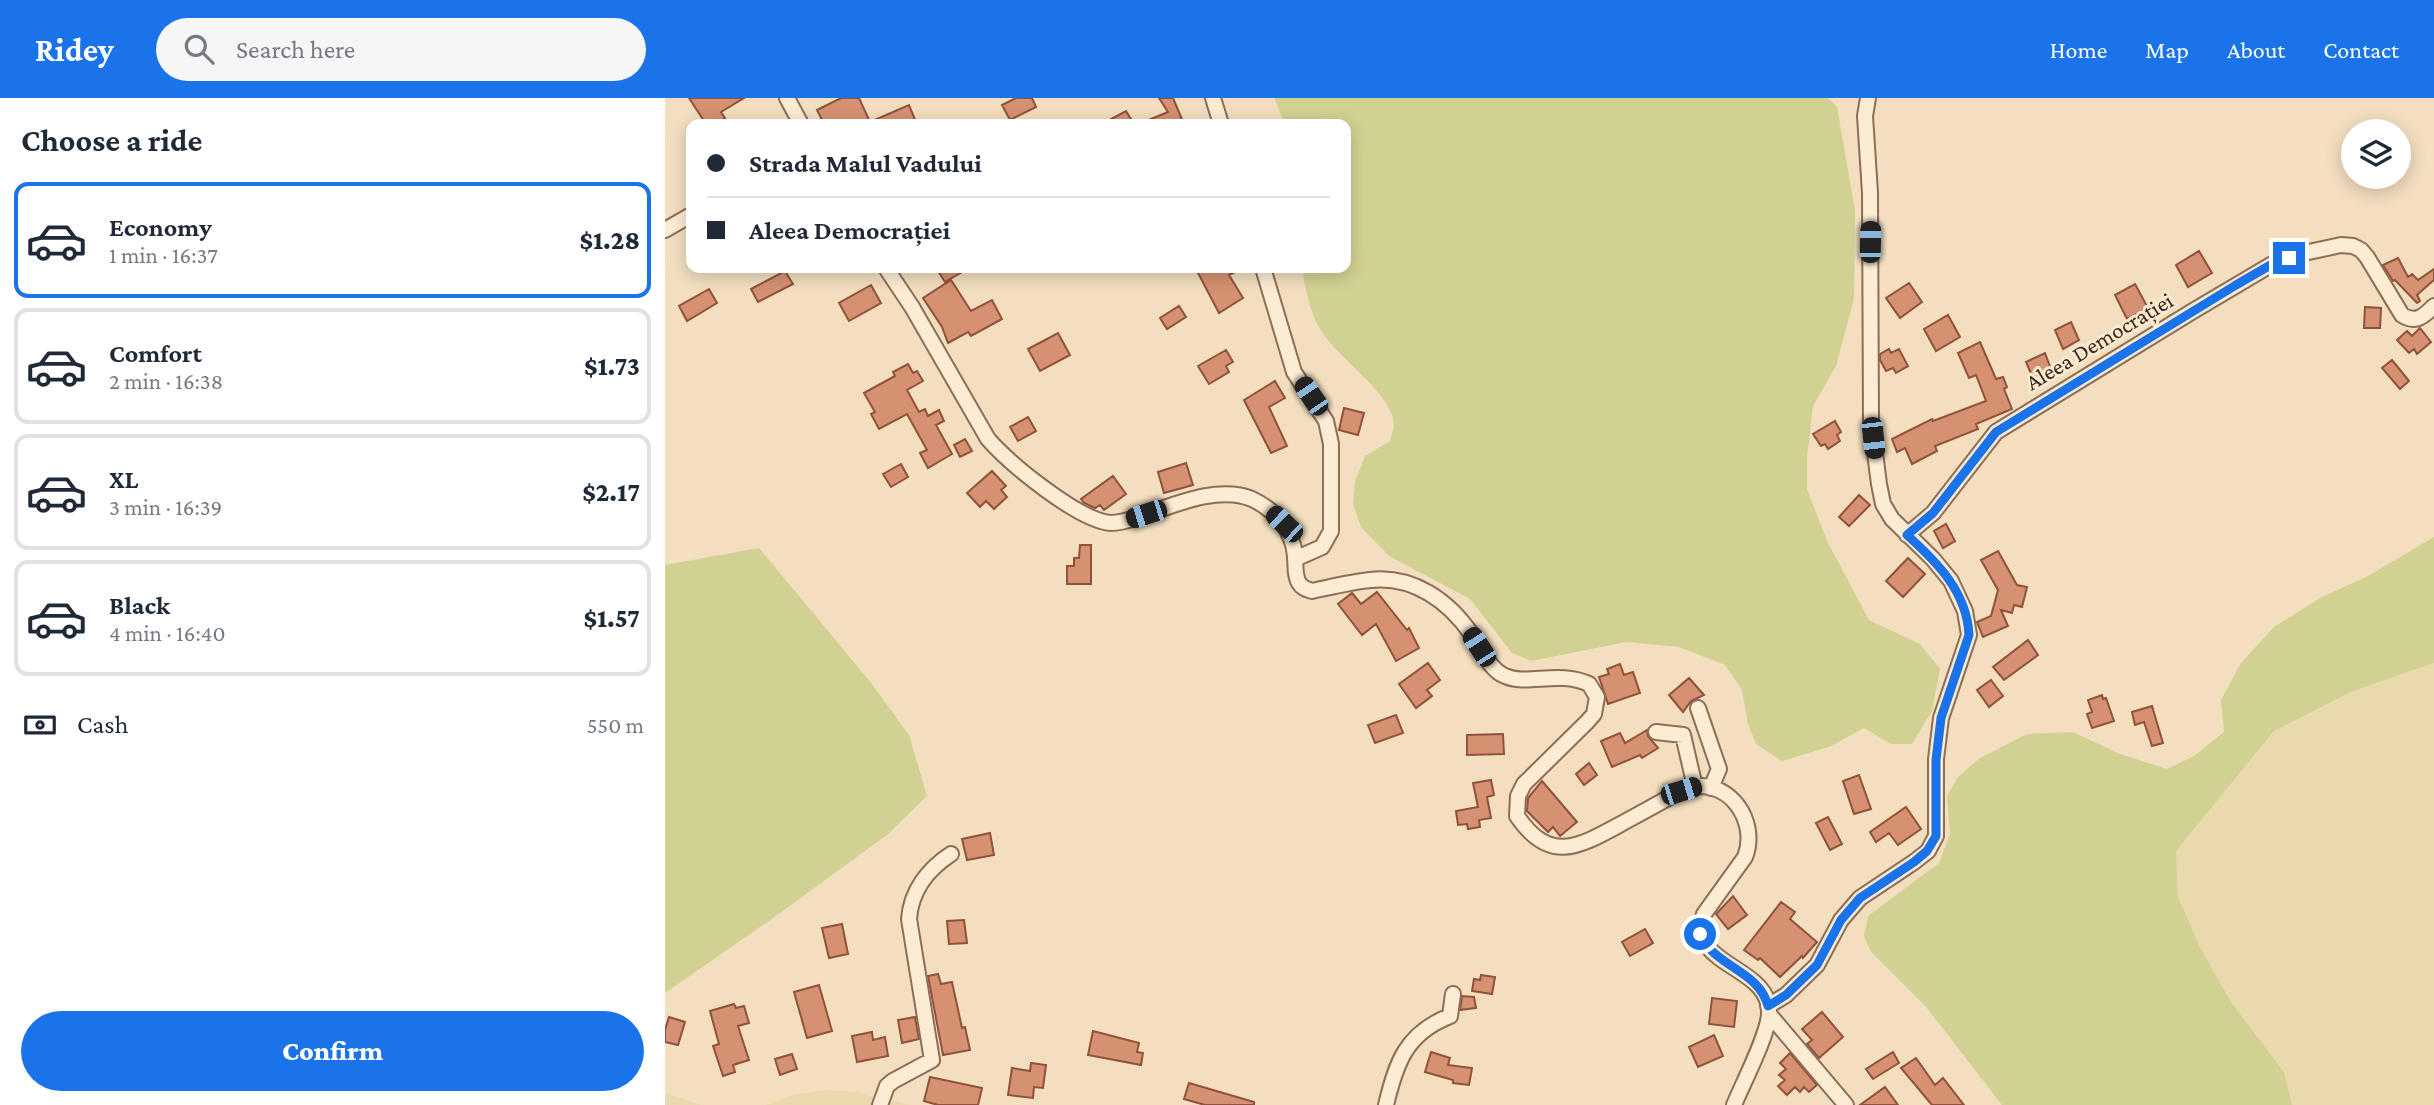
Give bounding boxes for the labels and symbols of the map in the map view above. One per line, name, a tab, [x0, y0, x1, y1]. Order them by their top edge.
car	[1860, 221, 1881, 263]
route end	[2273, 242, 2305, 274]
street label: Aleea Democrației	[2021, 287, 2178, 397]
car	[1291, 373, 1332, 419]
car	[1861, 416, 1886, 460]
car	[1123, 498, 1170, 530]
car	[1262, 502, 1307, 546]
car	[1459, 624, 1500, 670]
car	[1658, 775, 1705, 807]
route start	[1684, 918, 1716, 950]

